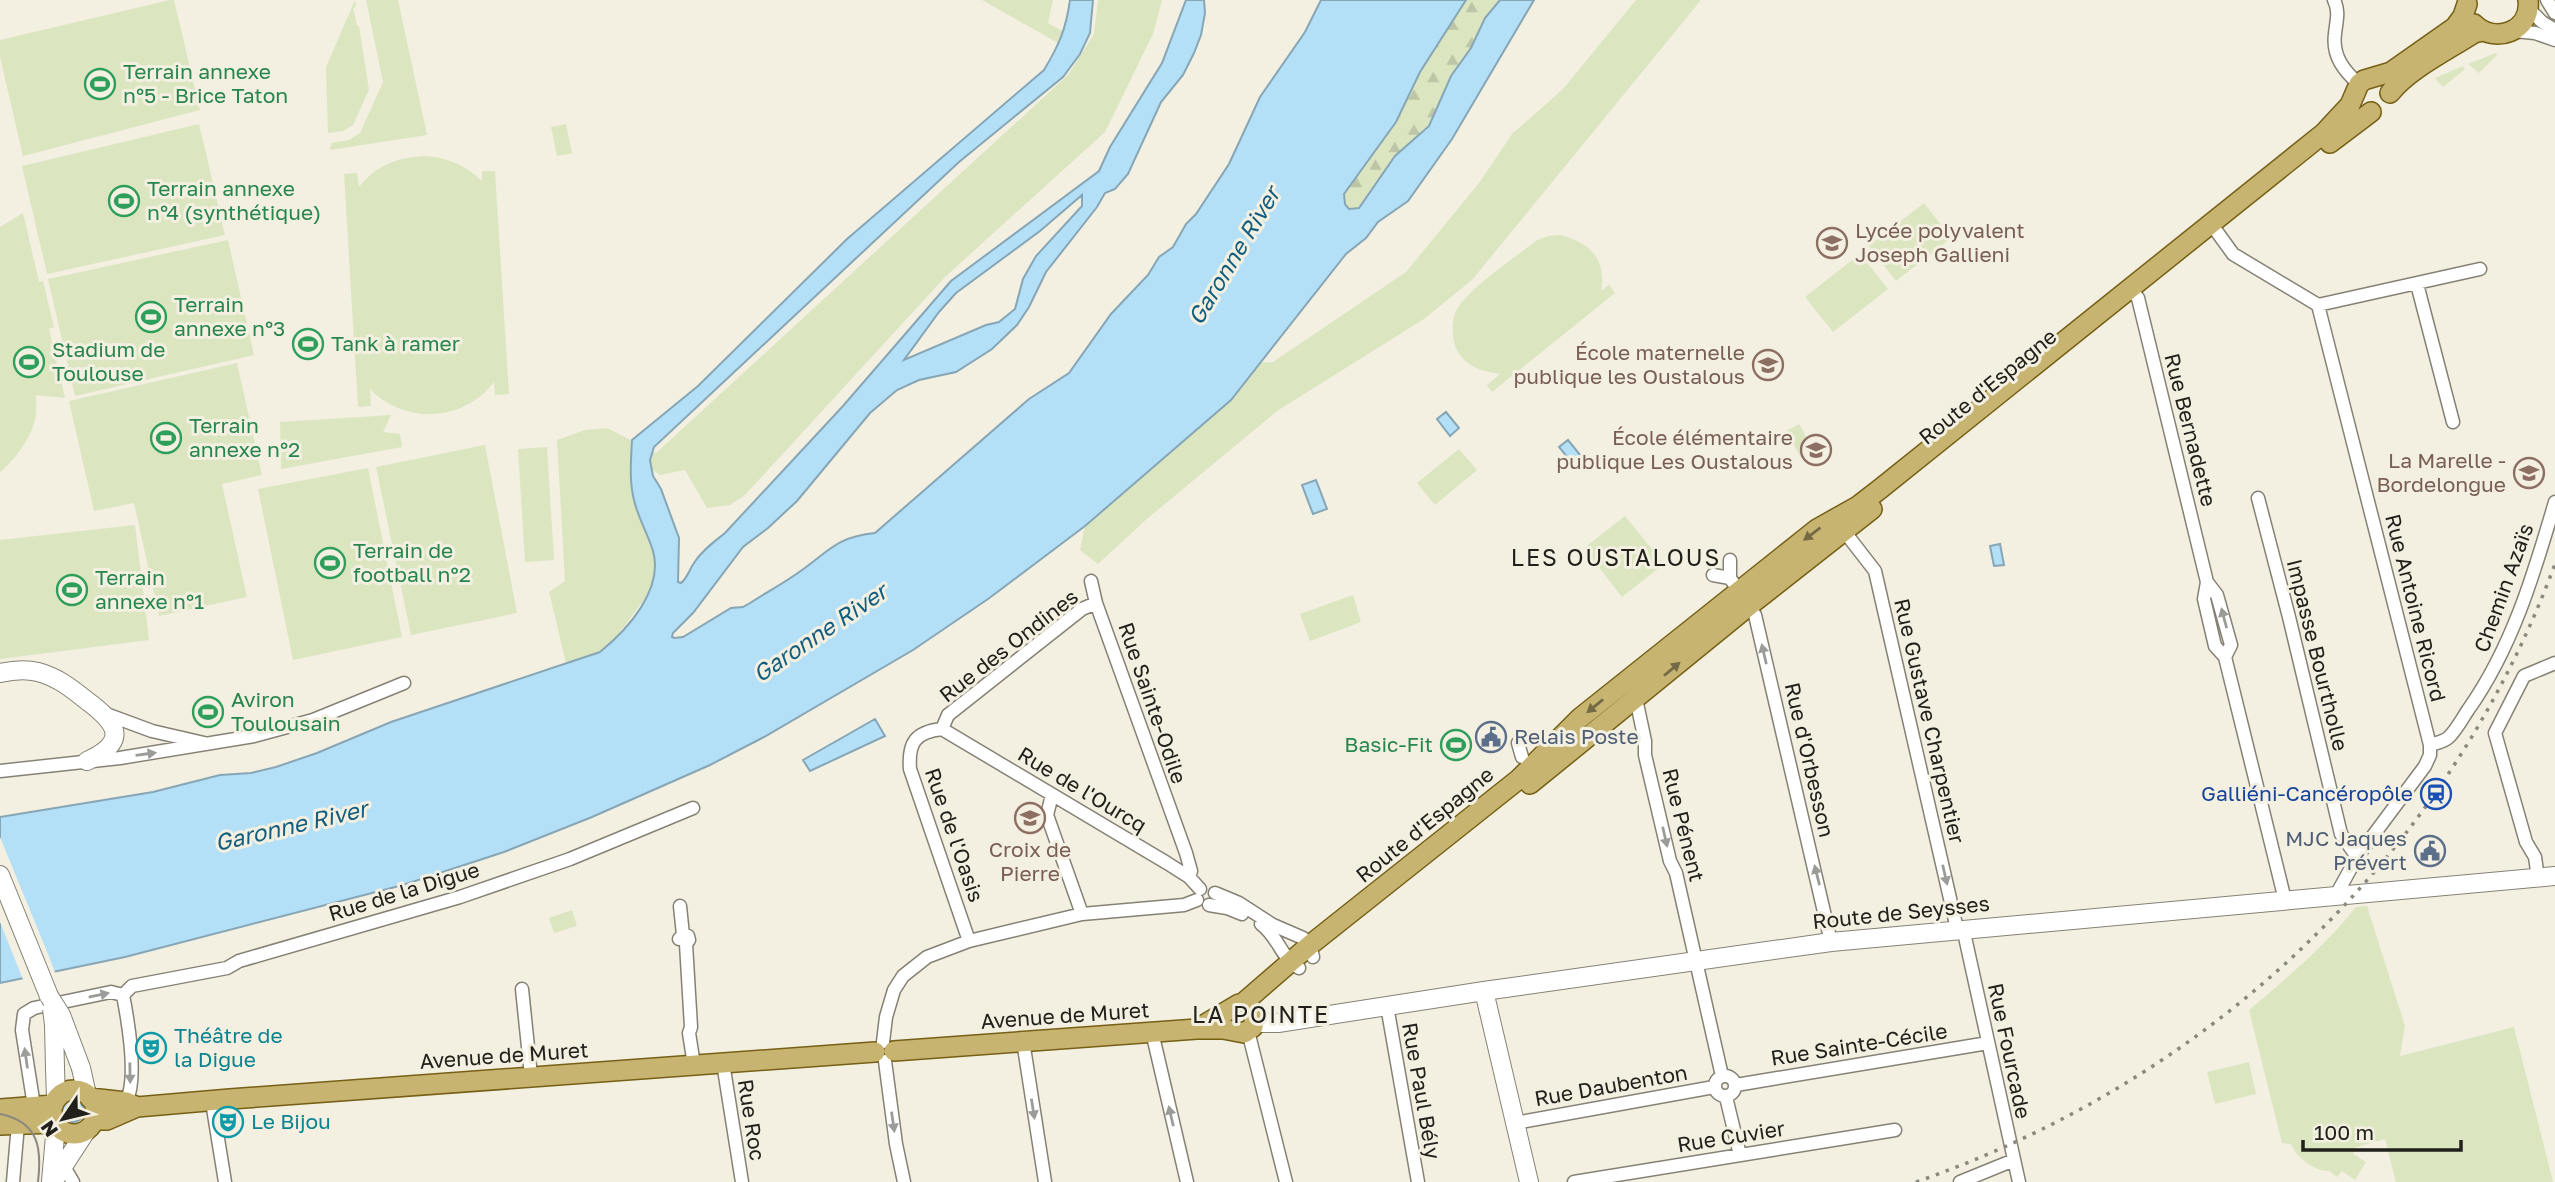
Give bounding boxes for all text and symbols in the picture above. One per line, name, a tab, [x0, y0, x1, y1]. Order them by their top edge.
place label: Terrain annexe n°5 - Brice Taton	[123, 58, 288, 108]
sports icon: Terrain annexe n°5 - Brice Taton	[83, 67, 117, 101]
place label: Terrain annexe n°4 (synthétique)	[147, 175, 321, 225]
water label: Garonne River	[1181, 179, 1287, 329]
sports icon: Terrain annexe n°4 (synthétique)	[107, 184, 141, 218]
place label: Lycée polyvalent Joseph Gallieni	[1855, 217, 2025, 267]
school or university icon: Lycée polyvalent Joseph Gallieni	[1815, 226, 1849, 260]
place label: Terrain annexe n°3	[174, 291, 285, 341]
sports icon: Terrain annexe n°3	[134, 300, 168, 334]
street label: Route d'Espagne	[1913, 323, 2061, 450]
sports icon: Tank à ramer	[291, 327, 325, 361]
place label: Tank à ramer	[331, 330, 460, 356]
place label: Stadium de Toulouse	[52, 336, 165, 386]
place label: École maternelle publique les Oustalous	[1513, 339, 1745, 389]
sports icon: Stadium de Toulouse	[12, 345, 46, 379]
school or university icon: École maternelle publique les Oustalous	[1751, 348, 1785, 382]
street label: Rue Bernadette	[2159, 350, 2223, 509]
place label: Terrain annexe n°2	[189, 412, 300, 462]
sports icon: Terrain annexe n°2	[149, 421, 183, 455]
place label: École élémentaire publique Les Oustalous	[1556, 424, 1793, 474]
school or university icon: École élémentaire publique Les Oustalous	[1799, 433, 1833, 467]
place label: La Marelle - Bordelongue	[2376, 447, 2506, 497]
school or university icon: La Marelle - Bordelongue	[2512, 456, 2546, 490]
street label: Rue Antoine Ricord	[2380, 511, 2452, 704]
street label: Chemin Azaïs	[2468, 520, 2538, 656]
one-way arrow	[1802, 527, 1821, 541]
place label: Terrain de football n°2	[353, 537, 471, 587]
district label: LES OUSTALOUS	[1511, 543, 1721, 571]
sports icon: Terrain de football n°2	[313, 546, 347, 580]
street label: Impasse Bourtholle	[2282, 556, 2354, 753]
place label: Terrain annexe n°1	[95, 564, 204, 614]
sports icon: Terrain annexe n°1	[55, 573, 89, 607]
water label: Garonne River	[747, 575, 894, 687]
street label: Rue des Ondines	[934, 583, 1083, 707]
street label: Rue Gustave Charpentier	[1889, 596, 1971, 846]
one-way arrow	[2218, 607, 2228, 628]
street label: Rue Sainte-Odile	[1113, 619, 1193, 787]
one-way arrow	[1758, 643, 1769, 665]
one-way arrow	[1663, 662, 1680, 677]
street label: Rue d'Orbesson	[1780, 680, 1840, 840]
place label: Aviron Toulousain	[231, 686, 341, 736]
sports icon: Aviron Toulousain	[191, 695, 225, 729]
one-way arrow	[1587, 698, 1604, 713]
public building icon: Relais Poste	[1474, 720, 1508, 754]
place label: Relais Poste	[1514, 723, 1639, 749]
sports icon: Basic-Fit	[1439, 728, 1473, 762]
place label: Basic-Fit	[1344, 731, 1433, 757]
street label: Rue de l'Ourcq	[1013, 741, 1152, 838]
one-way arrow	[135, 748, 157, 759]
street label: Route d'Espagne	[1350, 761, 1498, 888]
street label: Rue de l'Oasis	[920, 764, 990, 905]
street label: Rue Pénent	[1657, 765, 1711, 884]
station icon: Galliéni-Cancéropôle	[2419, 777, 2453, 811]
place label: Galliéni-Cancéropôle	[2201, 780, 2413, 806]
water label: Garonne River	[212, 793, 373, 856]
school or university icon: Croix de Pierre	[1013, 801, 1047, 835]
place label: MJC Jaques Prévert	[2285, 825, 2407, 875]
one-way arrow	[1660, 826, 1671, 848]
public building icon: MJC Jaques Prévert	[2413, 834, 2447, 868]
place label: Croix de Pierre	[989, 836, 1071, 886]
street label: Rue de la Digue	[325, 856, 482, 926]
one-way arrow	[1811, 864, 1822, 886]
one-way arrow	[1940, 864, 1951, 886]
street label: Route de Seysses	[1811, 890, 1991, 934]
street label: Rue Fourcade	[1983, 981, 2037, 1121]
one-way arrow	[88, 989, 110, 1000]
street label: Avenue de Muret	[980, 996, 1150, 1034]
district label: LA POINTE	[1192, 1000, 1330, 1028]
street label: Rue Sainte-Cécile	[1769, 1017, 1949, 1071]
street label: Rue Paul Bély	[1397, 1020, 1447, 1161]
place label: Théâtre de la Digue	[174, 1022, 283, 1072]
theatre icon: Théâtre de la Digue	[134, 1031, 168, 1065]
street label: Avenue de Muret	[419, 1036, 589, 1074]
one-way arrow	[20, 1046, 31, 1068]
street label: Rue Daubenton	[1532, 1059, 1689, 1111]
one-way arrow	[125, 1063, 136, 1085]
street label: Rue Roc	[733, 1077, 771, 1162]
north arrow	[28, 1084, 98, 1154]
one-way arrow	[1028, 1098, 1039, 1120]
theatre icon: Le Bijou	[211, 1105, 245, 1139]
one-way arrow	[1165, 1105, 1176, 1127]
place label: Le Bijou	[251, 1108, 331, 1134]
scale bar	[2303, 1108, 2460, 1152]
one-way arrow	[887, 1111, 898, 1133]
street label: Rue Cuvier	[1675, 1115, 1787, 1157]
text: N	[35, 1117, 62, 1142]
text: 100 m	[2314, 1119, 2374, 1145]

